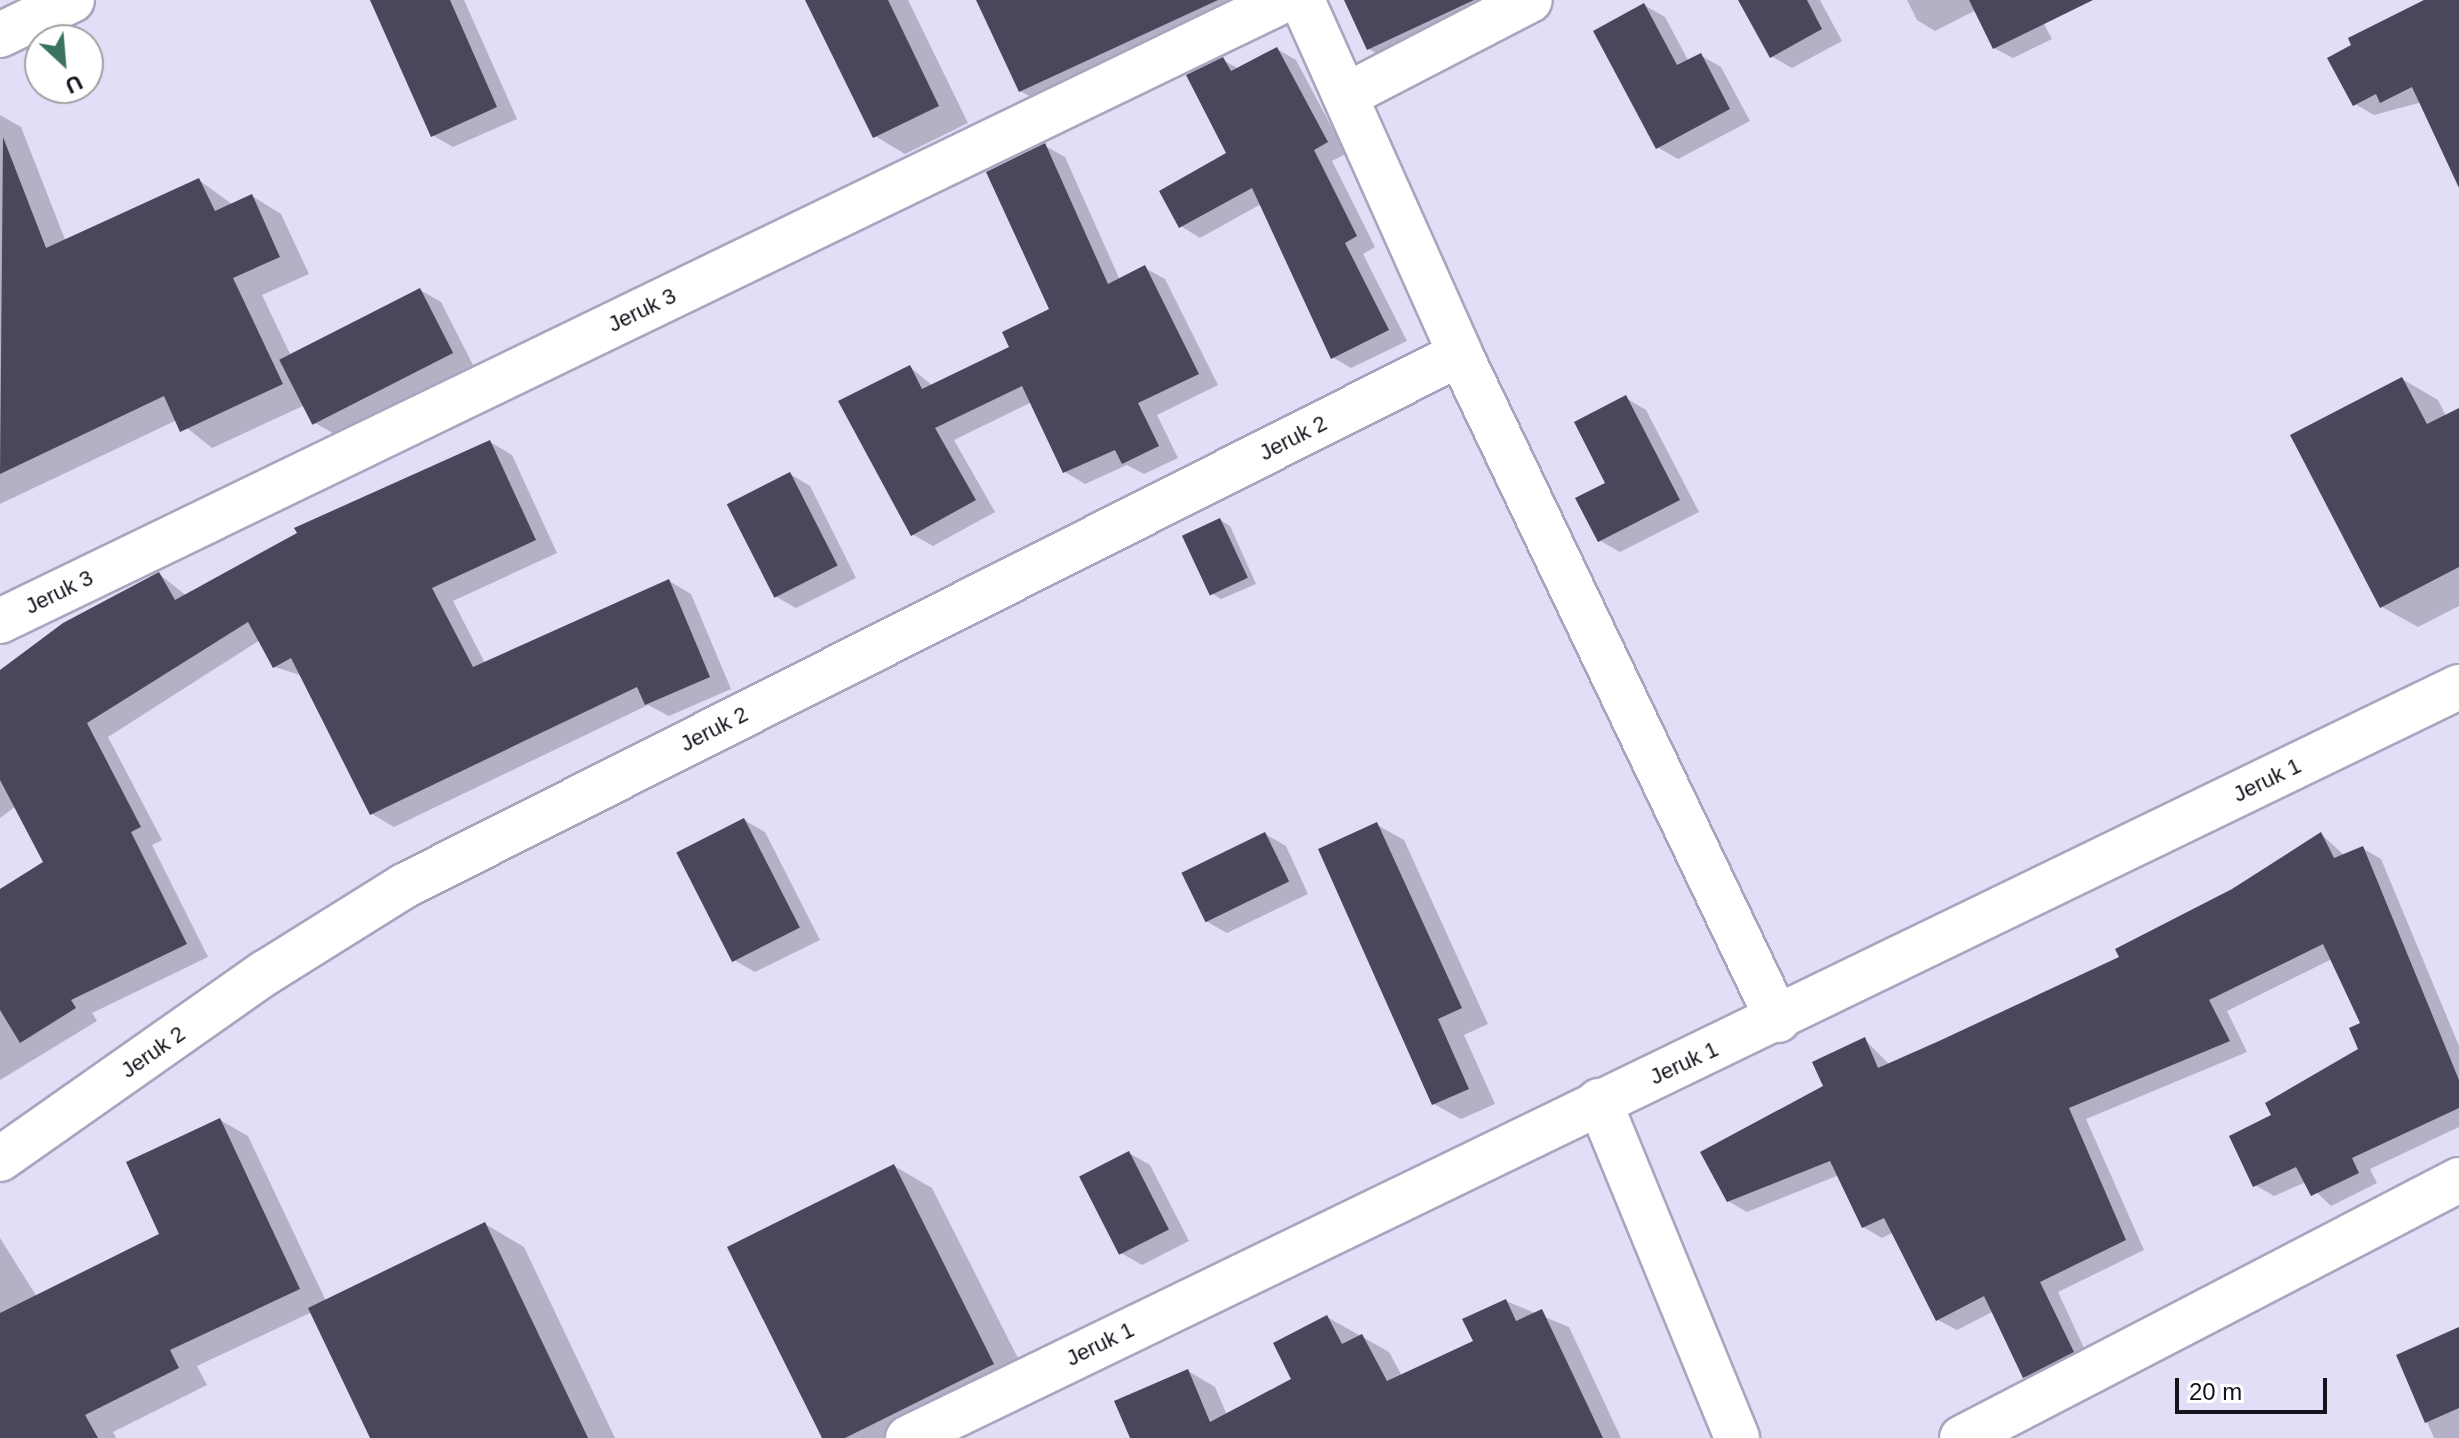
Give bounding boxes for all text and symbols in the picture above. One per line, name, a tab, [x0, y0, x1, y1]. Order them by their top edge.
north arrow	[24, 24, 104, 104]
text: U	[61, 70, 86, 99]
street label: Jeruk 3	[604, 282, 680, 338]
street label: Jeruk 2	[1255, 410, 1331, 466]
street label: Jeruk 3	[21, 564, 97, 620]
street label: Jeruk 2	[676, 701, 752, 757]
street label: Jeruk 1	[2229, 752, 2305, 808]
street label: Jeruk 2	[116, 1020, 190, 1084]
street label: Jeruk 1	[1646, 1036, 1722, 1090]
street label: Jeruk 1	[1062, 1316, 1138, 1372]
scale bar	[2179, 1362, 2331, 1412]
text: 20 m	[2189, 1378, 2242, 1405]

